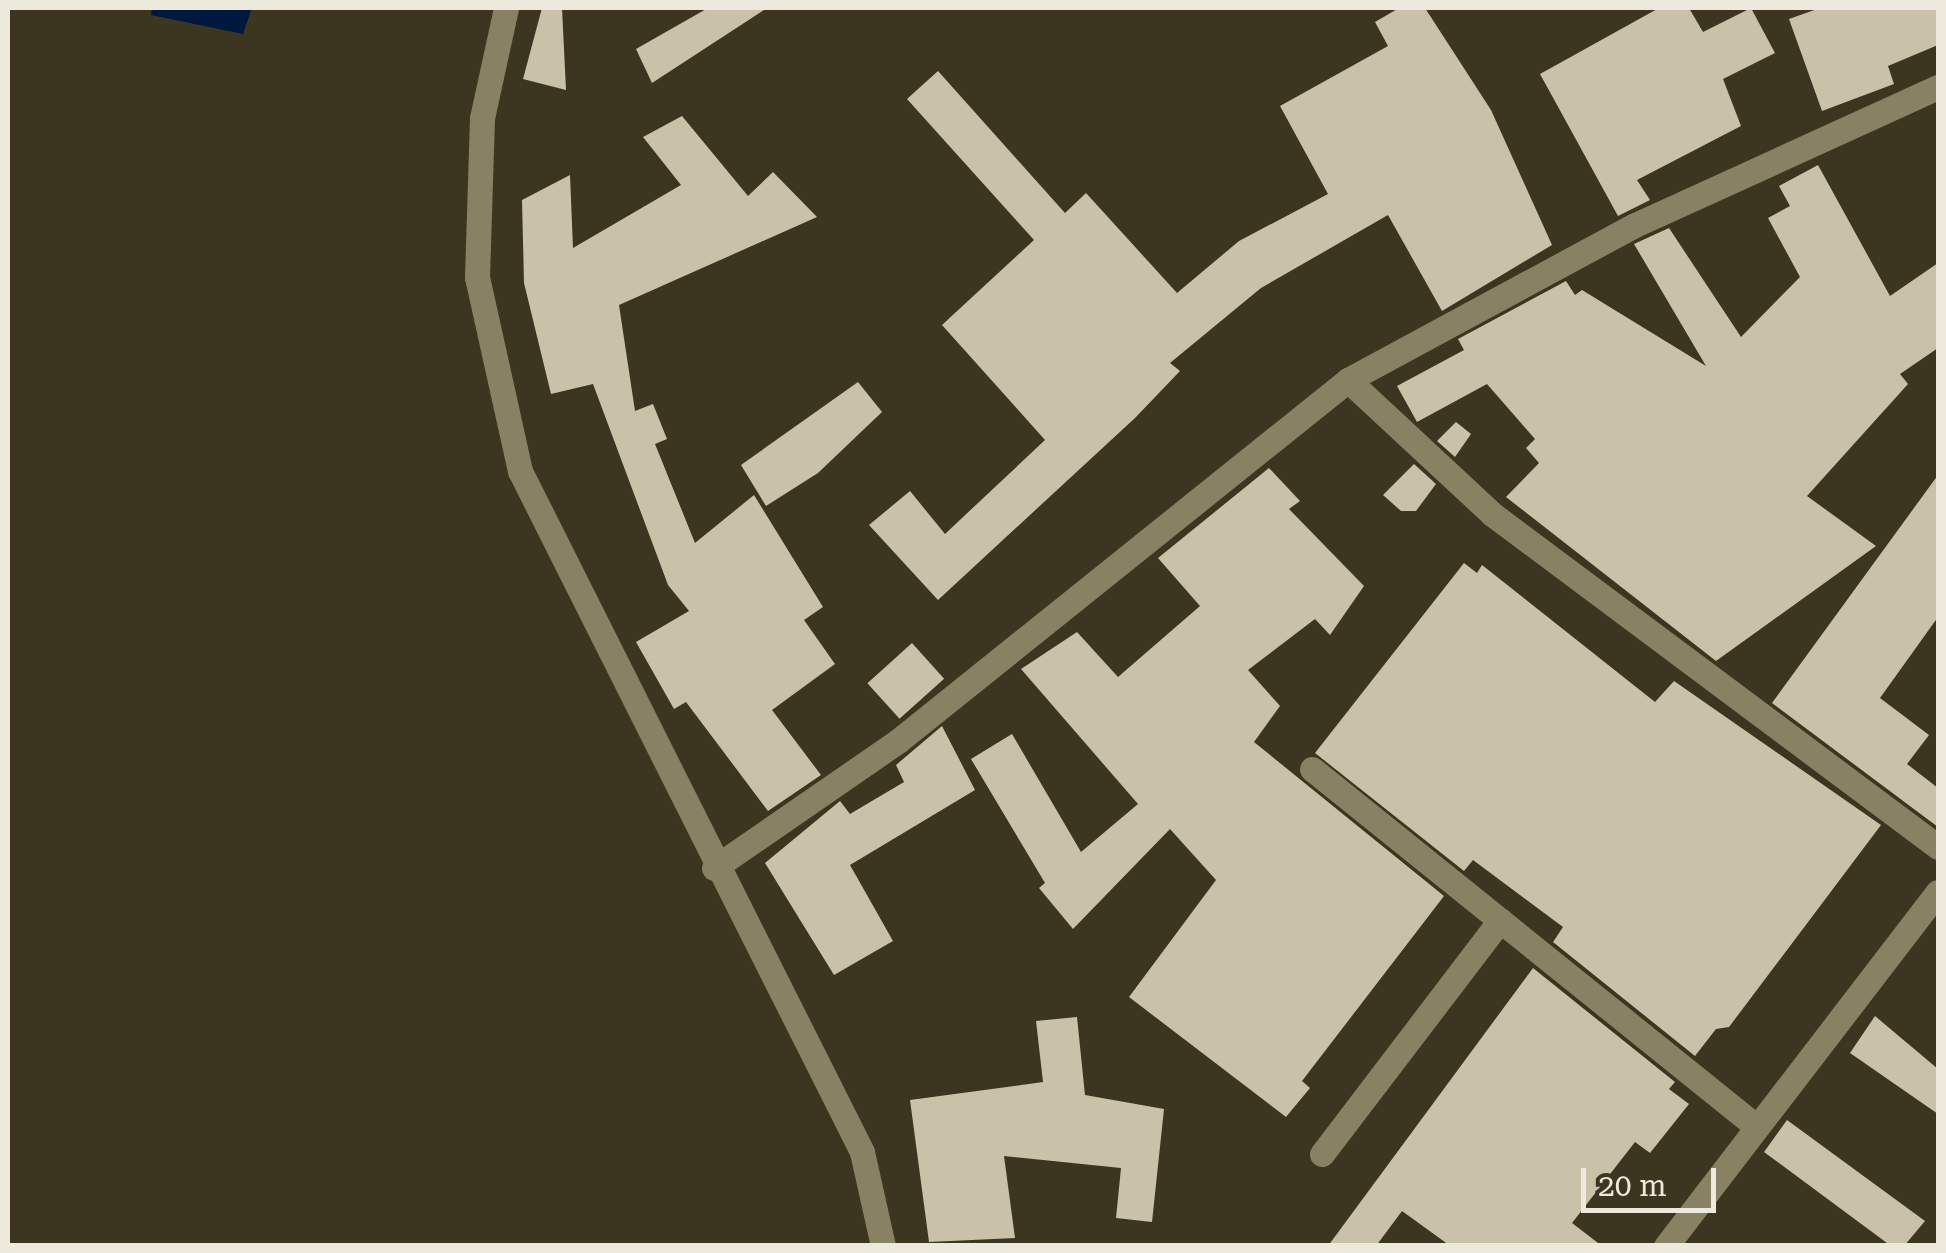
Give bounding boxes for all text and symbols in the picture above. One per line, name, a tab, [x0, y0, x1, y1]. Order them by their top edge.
scale bar	[1586, 1148, 1721, 1210]
text: 20 m	[1598, 1168, 1667, 1203]

